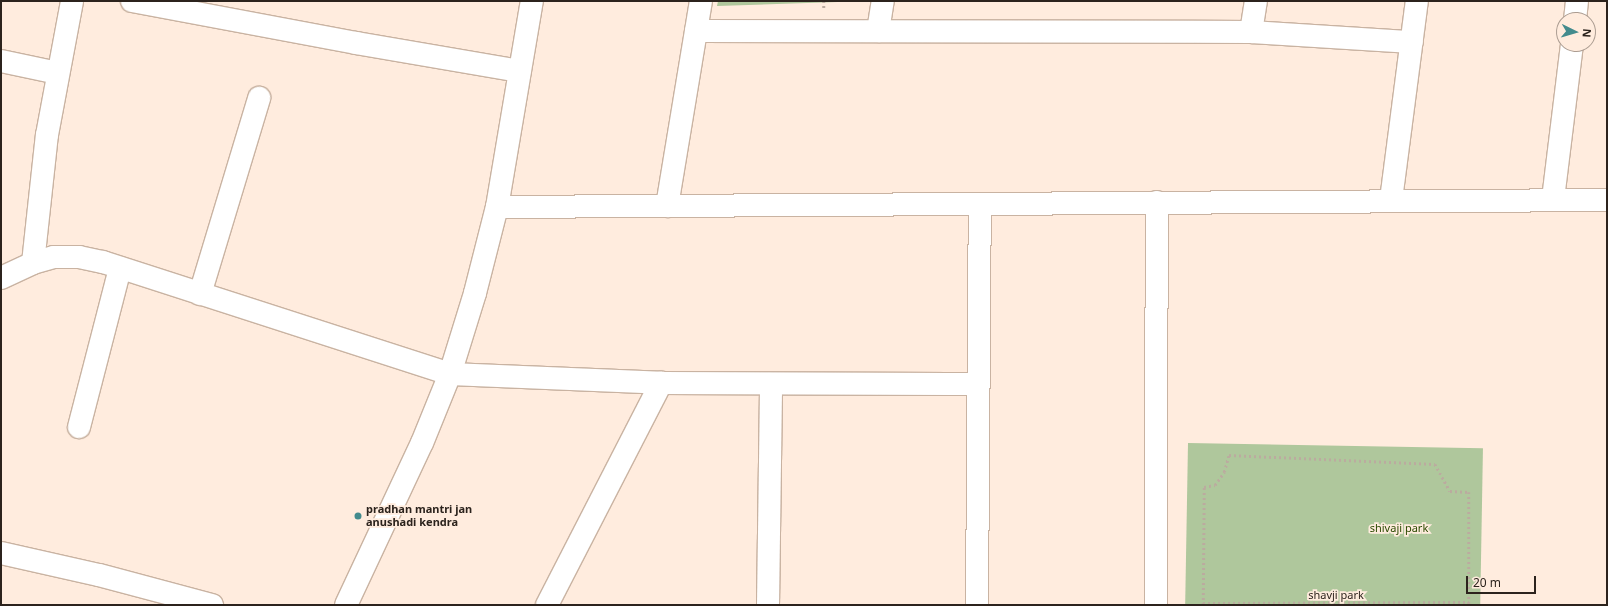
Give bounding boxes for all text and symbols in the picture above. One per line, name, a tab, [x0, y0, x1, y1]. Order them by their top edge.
north arrow	[1556, 12, 1596, 52]
text: N	[1580, 28, 1595, 38]
place label: pradhan mantri jan anushadi kendra	[366, 503, 472, 529]
marker: pradhan mantri jan anushadi kendra	[353, 511, 363, 521]
park label: shivaji park	[1370, 521, 1428, 535]
scale bar	[1468, 568, 1538, 594]
text: 20 m	[1473, 574, 1501, 591]
street label: shavji park	[1308, 588, 1364, 602]

